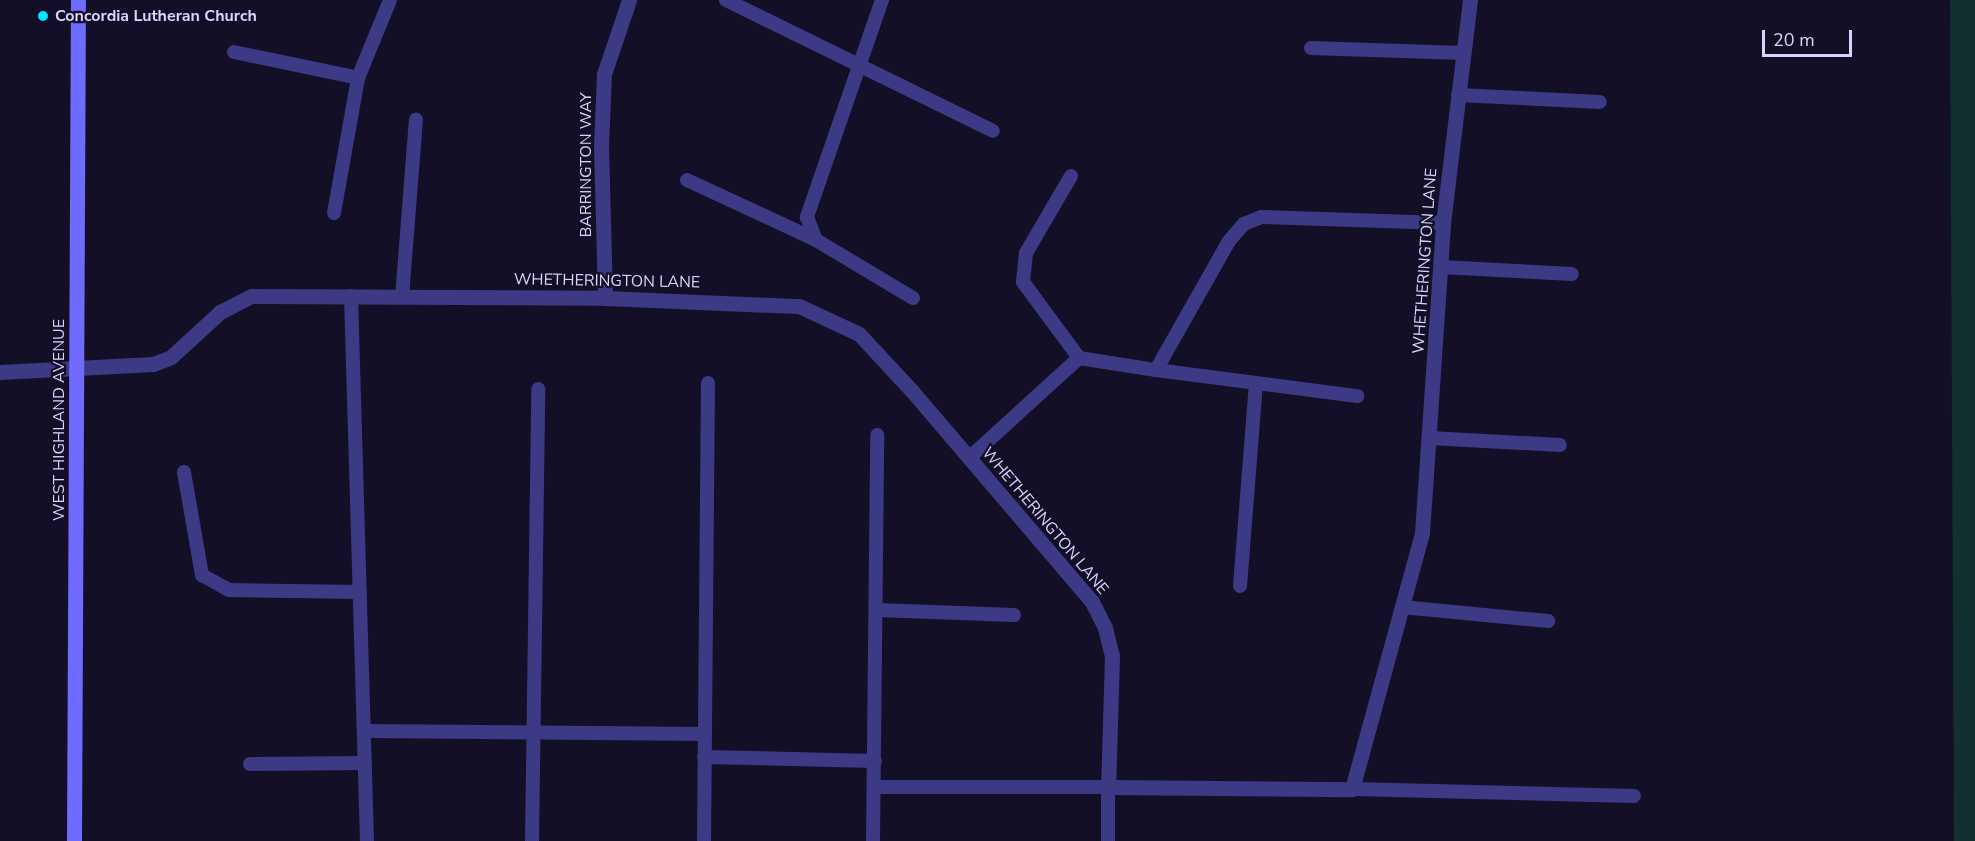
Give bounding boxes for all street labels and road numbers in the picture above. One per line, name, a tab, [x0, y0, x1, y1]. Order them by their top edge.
street label: BARRINGTON WAY	[576, 92, 596, 238]
street label: WHETHERINGTON LANE	[1409, 167, 1441, 355]
street label: WHETHERINGTON LANE	[514, 270, 700, 292]
street label: WEST HIGHLAND AVENUE	[49, 319, 69, 521]
street label: WHETHERINGTON LANE	[978, 443, 1112, 599]

